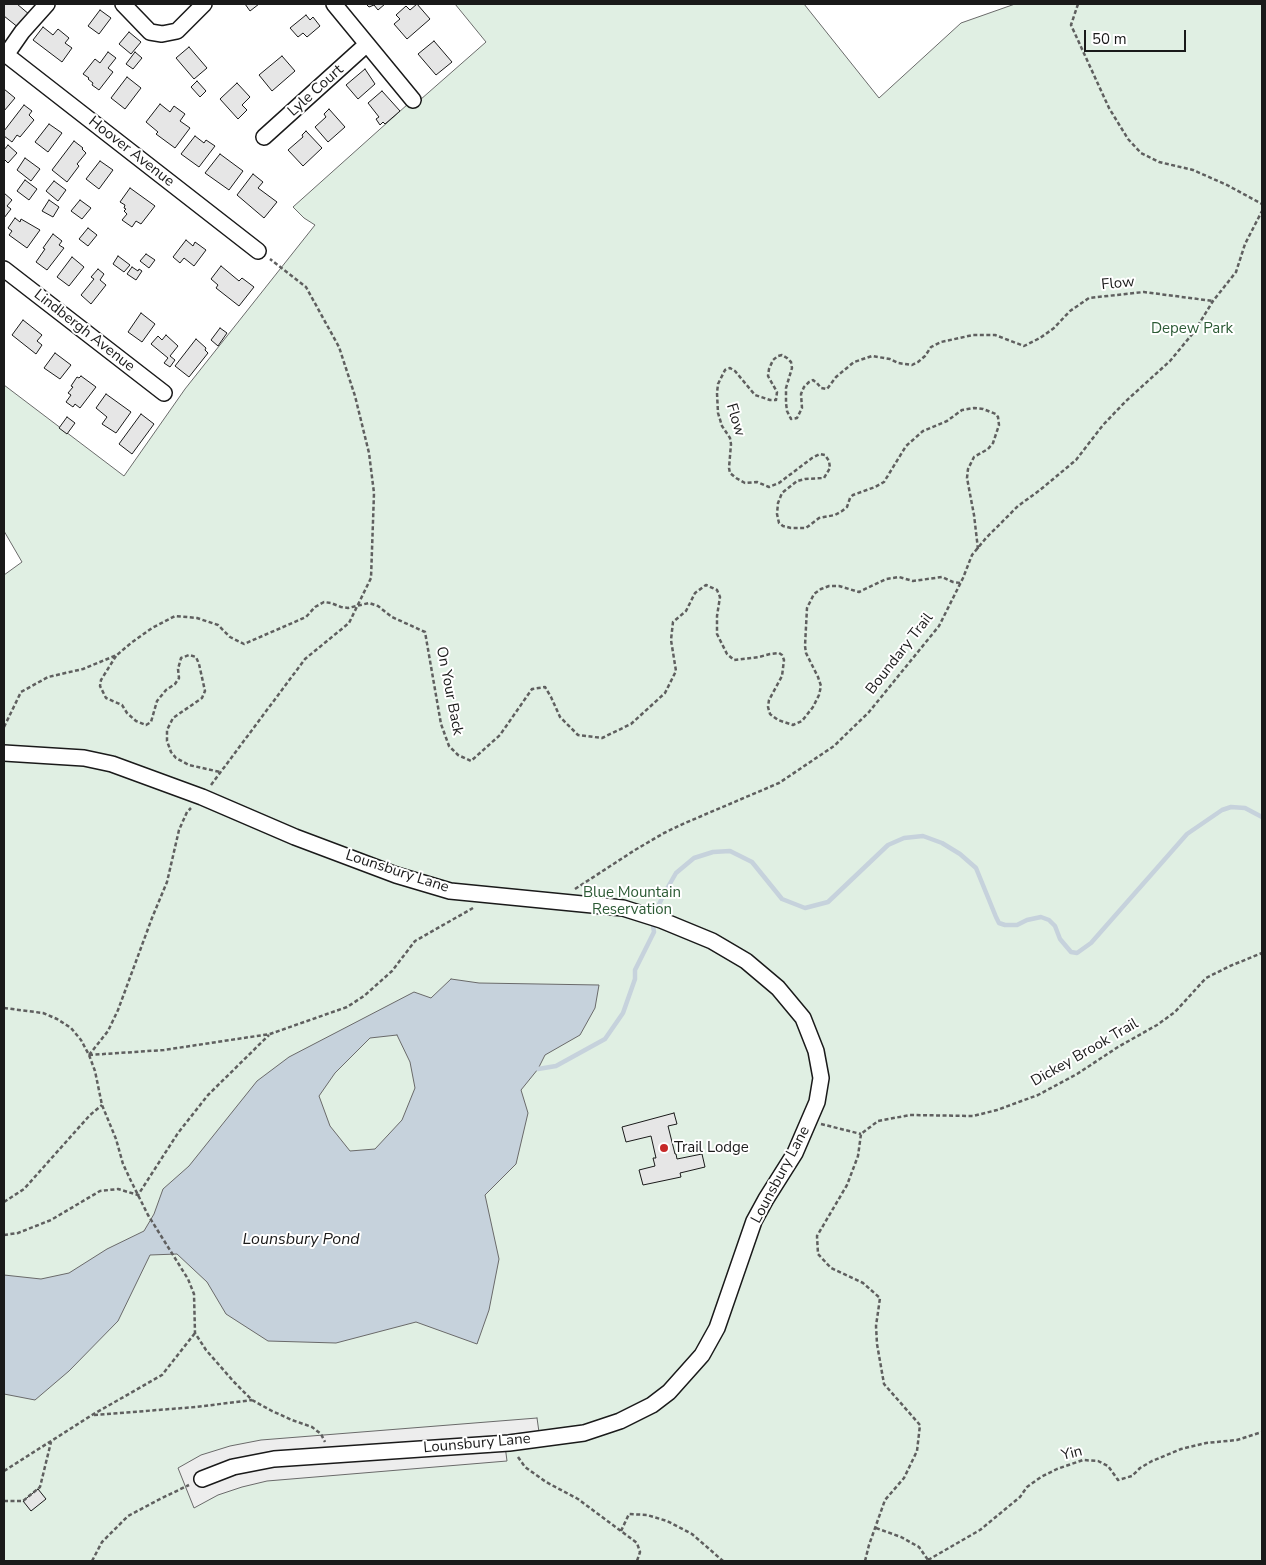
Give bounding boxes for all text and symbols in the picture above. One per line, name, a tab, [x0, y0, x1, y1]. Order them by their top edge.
scale bar	[1086, 20, 1188, 52]
text: 50 m	[1092, 29, 1127, 49]
street label: Lyle Court	[284, 61, 348, 121]
street label: Hoover Avenue	[85, 113, 177, 191]
street label: Flow	[1100, 273, 1136, 295]
street label: Lindbergh Avenue	[30, 286, 138, 376]
park label: Depew Park	[1151, 320, 1233, 338]
street label: Flow	[722, 401, 748, 439]
street label: Boundary Trail	[863, 610, 937, 698]
street label: On Your Back	[432, 645, 466, 737]
street label: Lounsbury Lane	[343, 847, 451, 897]
park label: Blue Mountain Reservation	[583, 884, 681, 919]
street label: Dickey Brook Trail	[1028, 1015, 1142, 1091]
street label: Lounsbury Lane	[748, 1123, 814, 1227]
place label: Trail Lodge	[674, 1139, 749, 1157]
marker: Trail Lodge	[658, 1142, 670, 1154]
water label: Lounsbury Pond	[242, 1230, 360, 1250]
street label: Lounsbury Lane	[423, 1430, 531, 1458]
street label: Yin	[1060, 1443, 1084, 1465]

